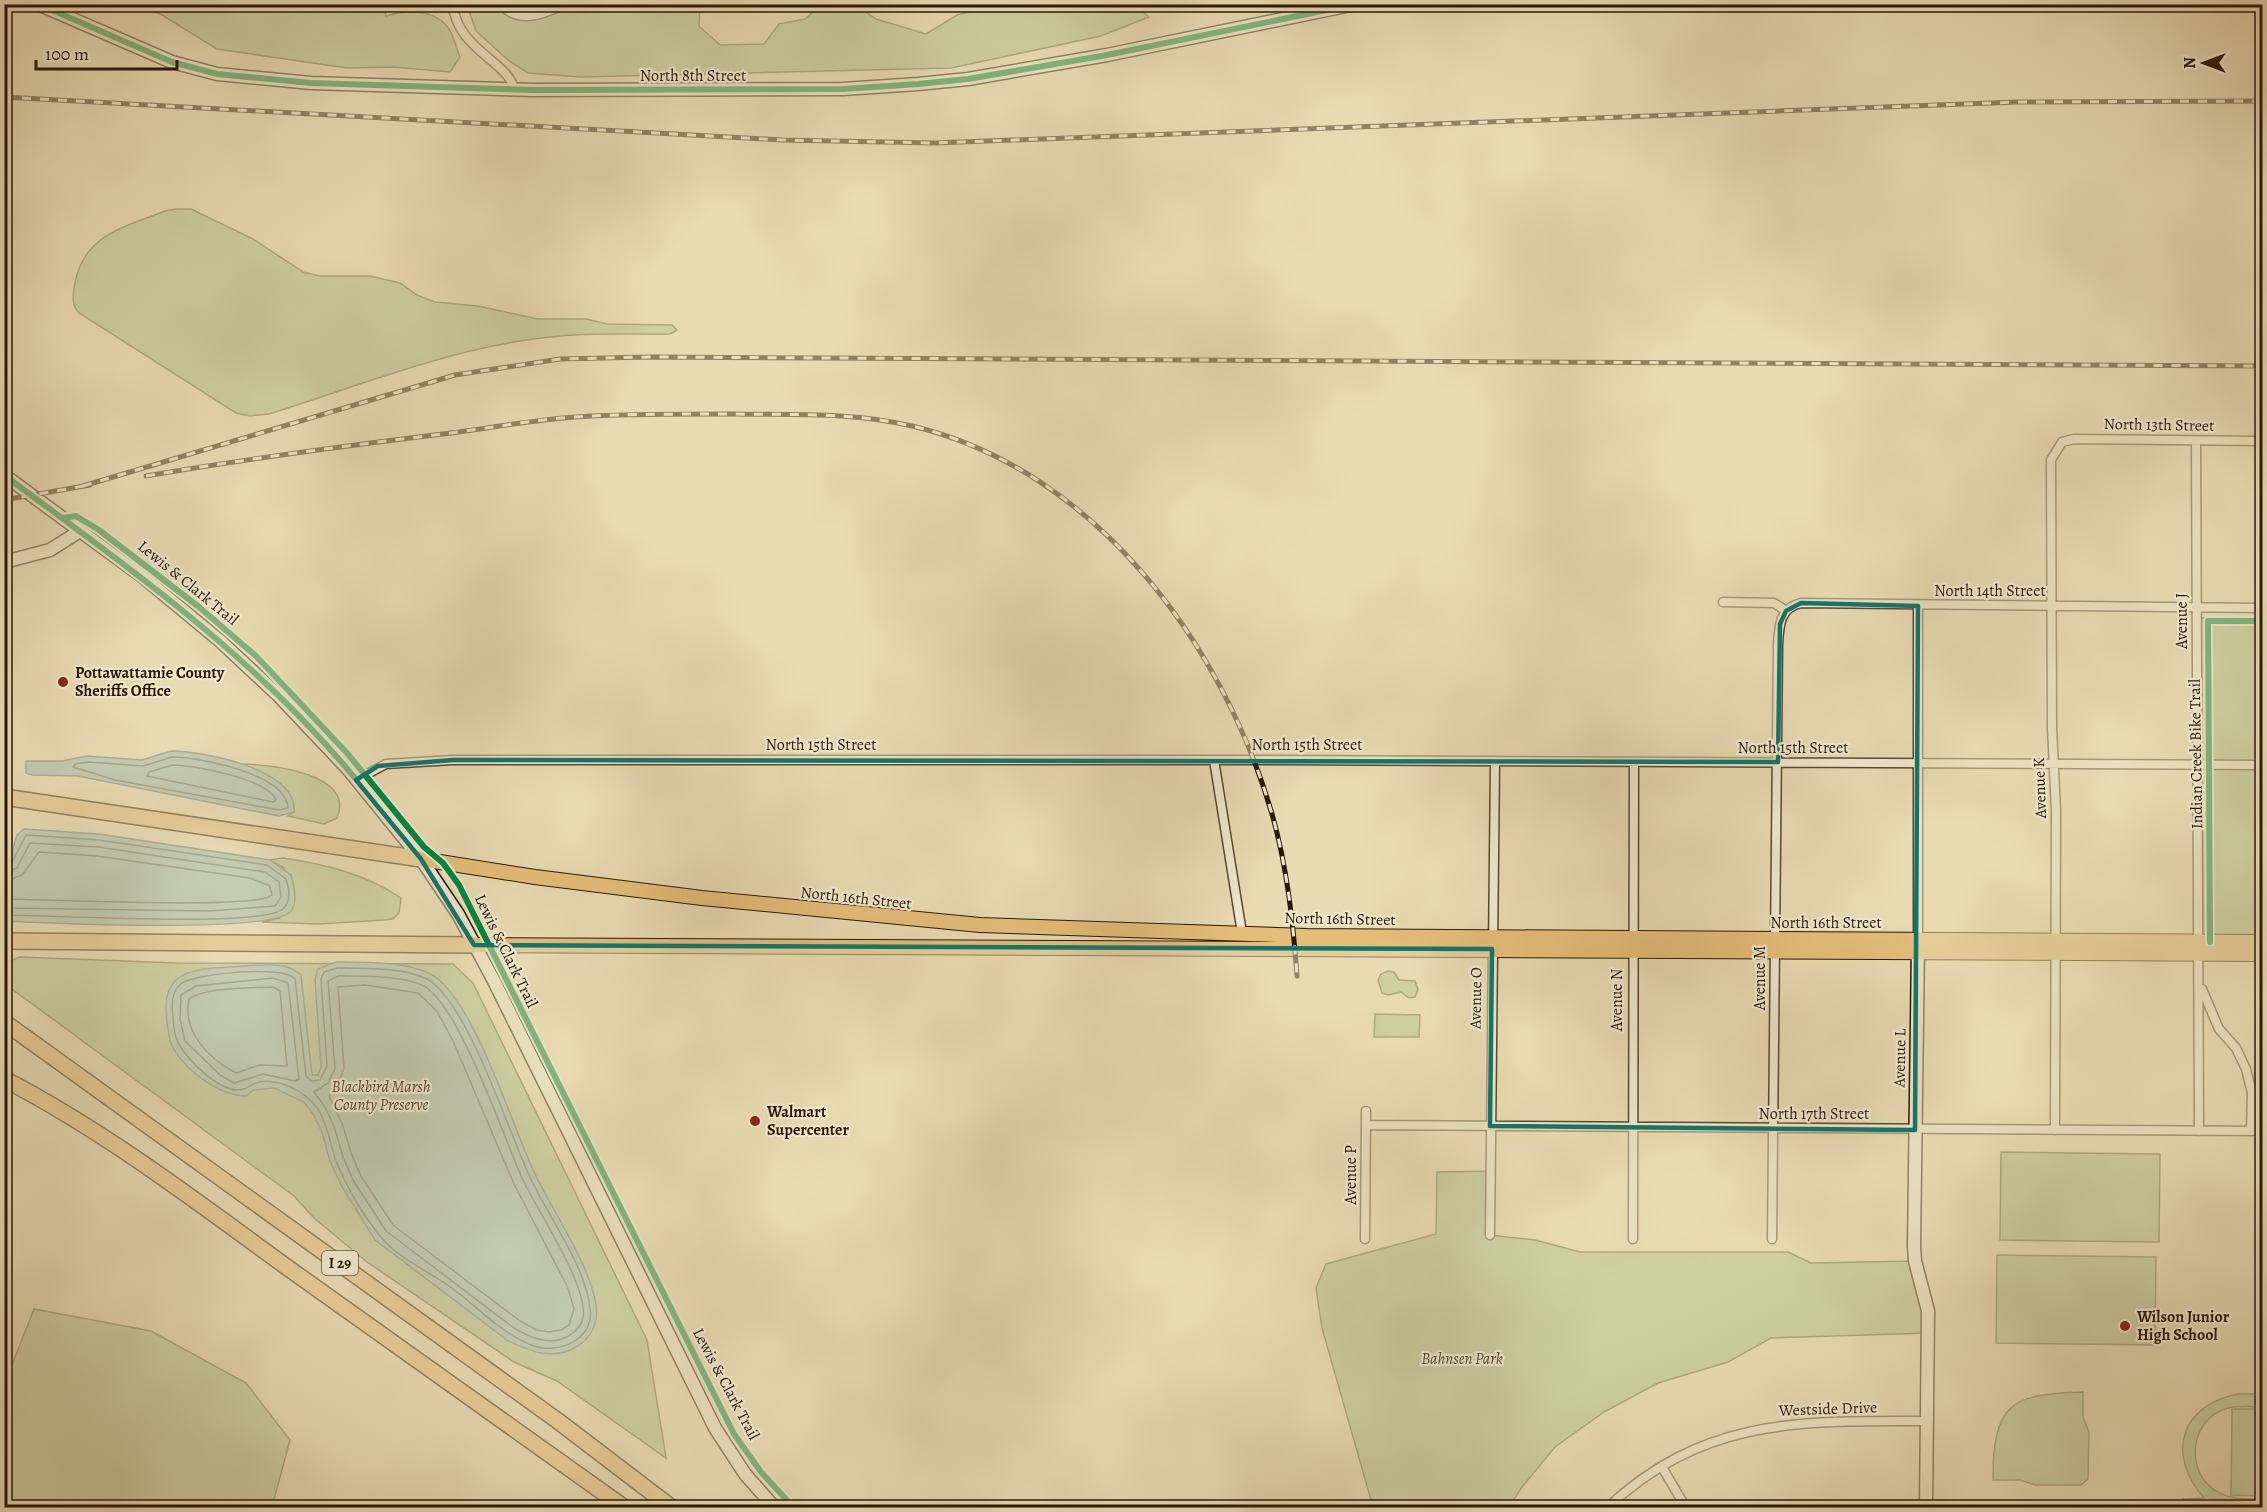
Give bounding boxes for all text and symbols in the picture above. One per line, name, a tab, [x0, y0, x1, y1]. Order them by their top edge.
scale bar	[36, 33, 177, 71]
north arrow	[2174, 33, 2234, 93]
text: 100 m	[45, 42, 89, 66]
text: N	[2179, 57, 2201, 69]
street label: North 8th Street	[640, 65, 746, 87]
street label: North 13th Street	[2103, 413, 2215, 437]
street label: Lewis & Clark Trail	[133, 536, 243, 631]
street label: North 14th Street	[1934, 580, 2046, 602]
street label: Avenue J	[2171, 593, 2193, 650]
place label: Pottawattamie County Sheriffs Office	[75, 662, 225, 702]
marker: Pottawattamie County Sheriffs Office	[56, 675, 70, 689]
street label: Indian Creek Bike Trail	[2184, 679, 2208, 829]
street label: North 15th Street	[766, 734, 876, 756]
street label: North 15th Street	[1252, 734, 1362, 756]
street label: North 15th Street	[1738, 737, 1848, 759]
street label: Avenue K	[2028, 757, 2052, 820]
street label: North 16th Street	[799, 881, 913, 915]
street label: Lewis & Clark Trail	[469, 891, 543, 1012]
street label: North 16th Street	[1284, 907, 1396, 931]
street label: North 16th Street	[1770, 912, 1882, 934]
street label: Avenue M	[1749, 946, 1771, 1011]
street label: Avenue O	[1464, 967, 1488, 1030]
street label: Avenue N	[1606, 969, 1628, 1032]
street label: Avenue L	[1888, 1027, 1912, 1089]
park label: Blackbird Marsh County Preserve	[332, 1076, 431, 1116]
place label: Walmart Supercenter	[766, 1101, 850, 1141]
street label: North 17th Street	[1759, 1103, 1869, 1125]
marker: Walmart Supercenter	[748, 1114, 762, 1128]
street label: Avenue P	[1340, 1145, 1362, 1206]
road number: I 29	[322, 1251, 358, 1275]
place label: Wilson Junior High School	[2136, 1306, 2230, 1346]
marker: Wilson Junior High School	[2118, 1319, 2132, 1333]
street label: Lewis & Clark Trail	[687, 1324, 765, 1444]
park label: Bahnsen Park	[1421, 1348, 1503, 1370]
street label: Westside Drive	[1777, 1396, 1878, 1422]

